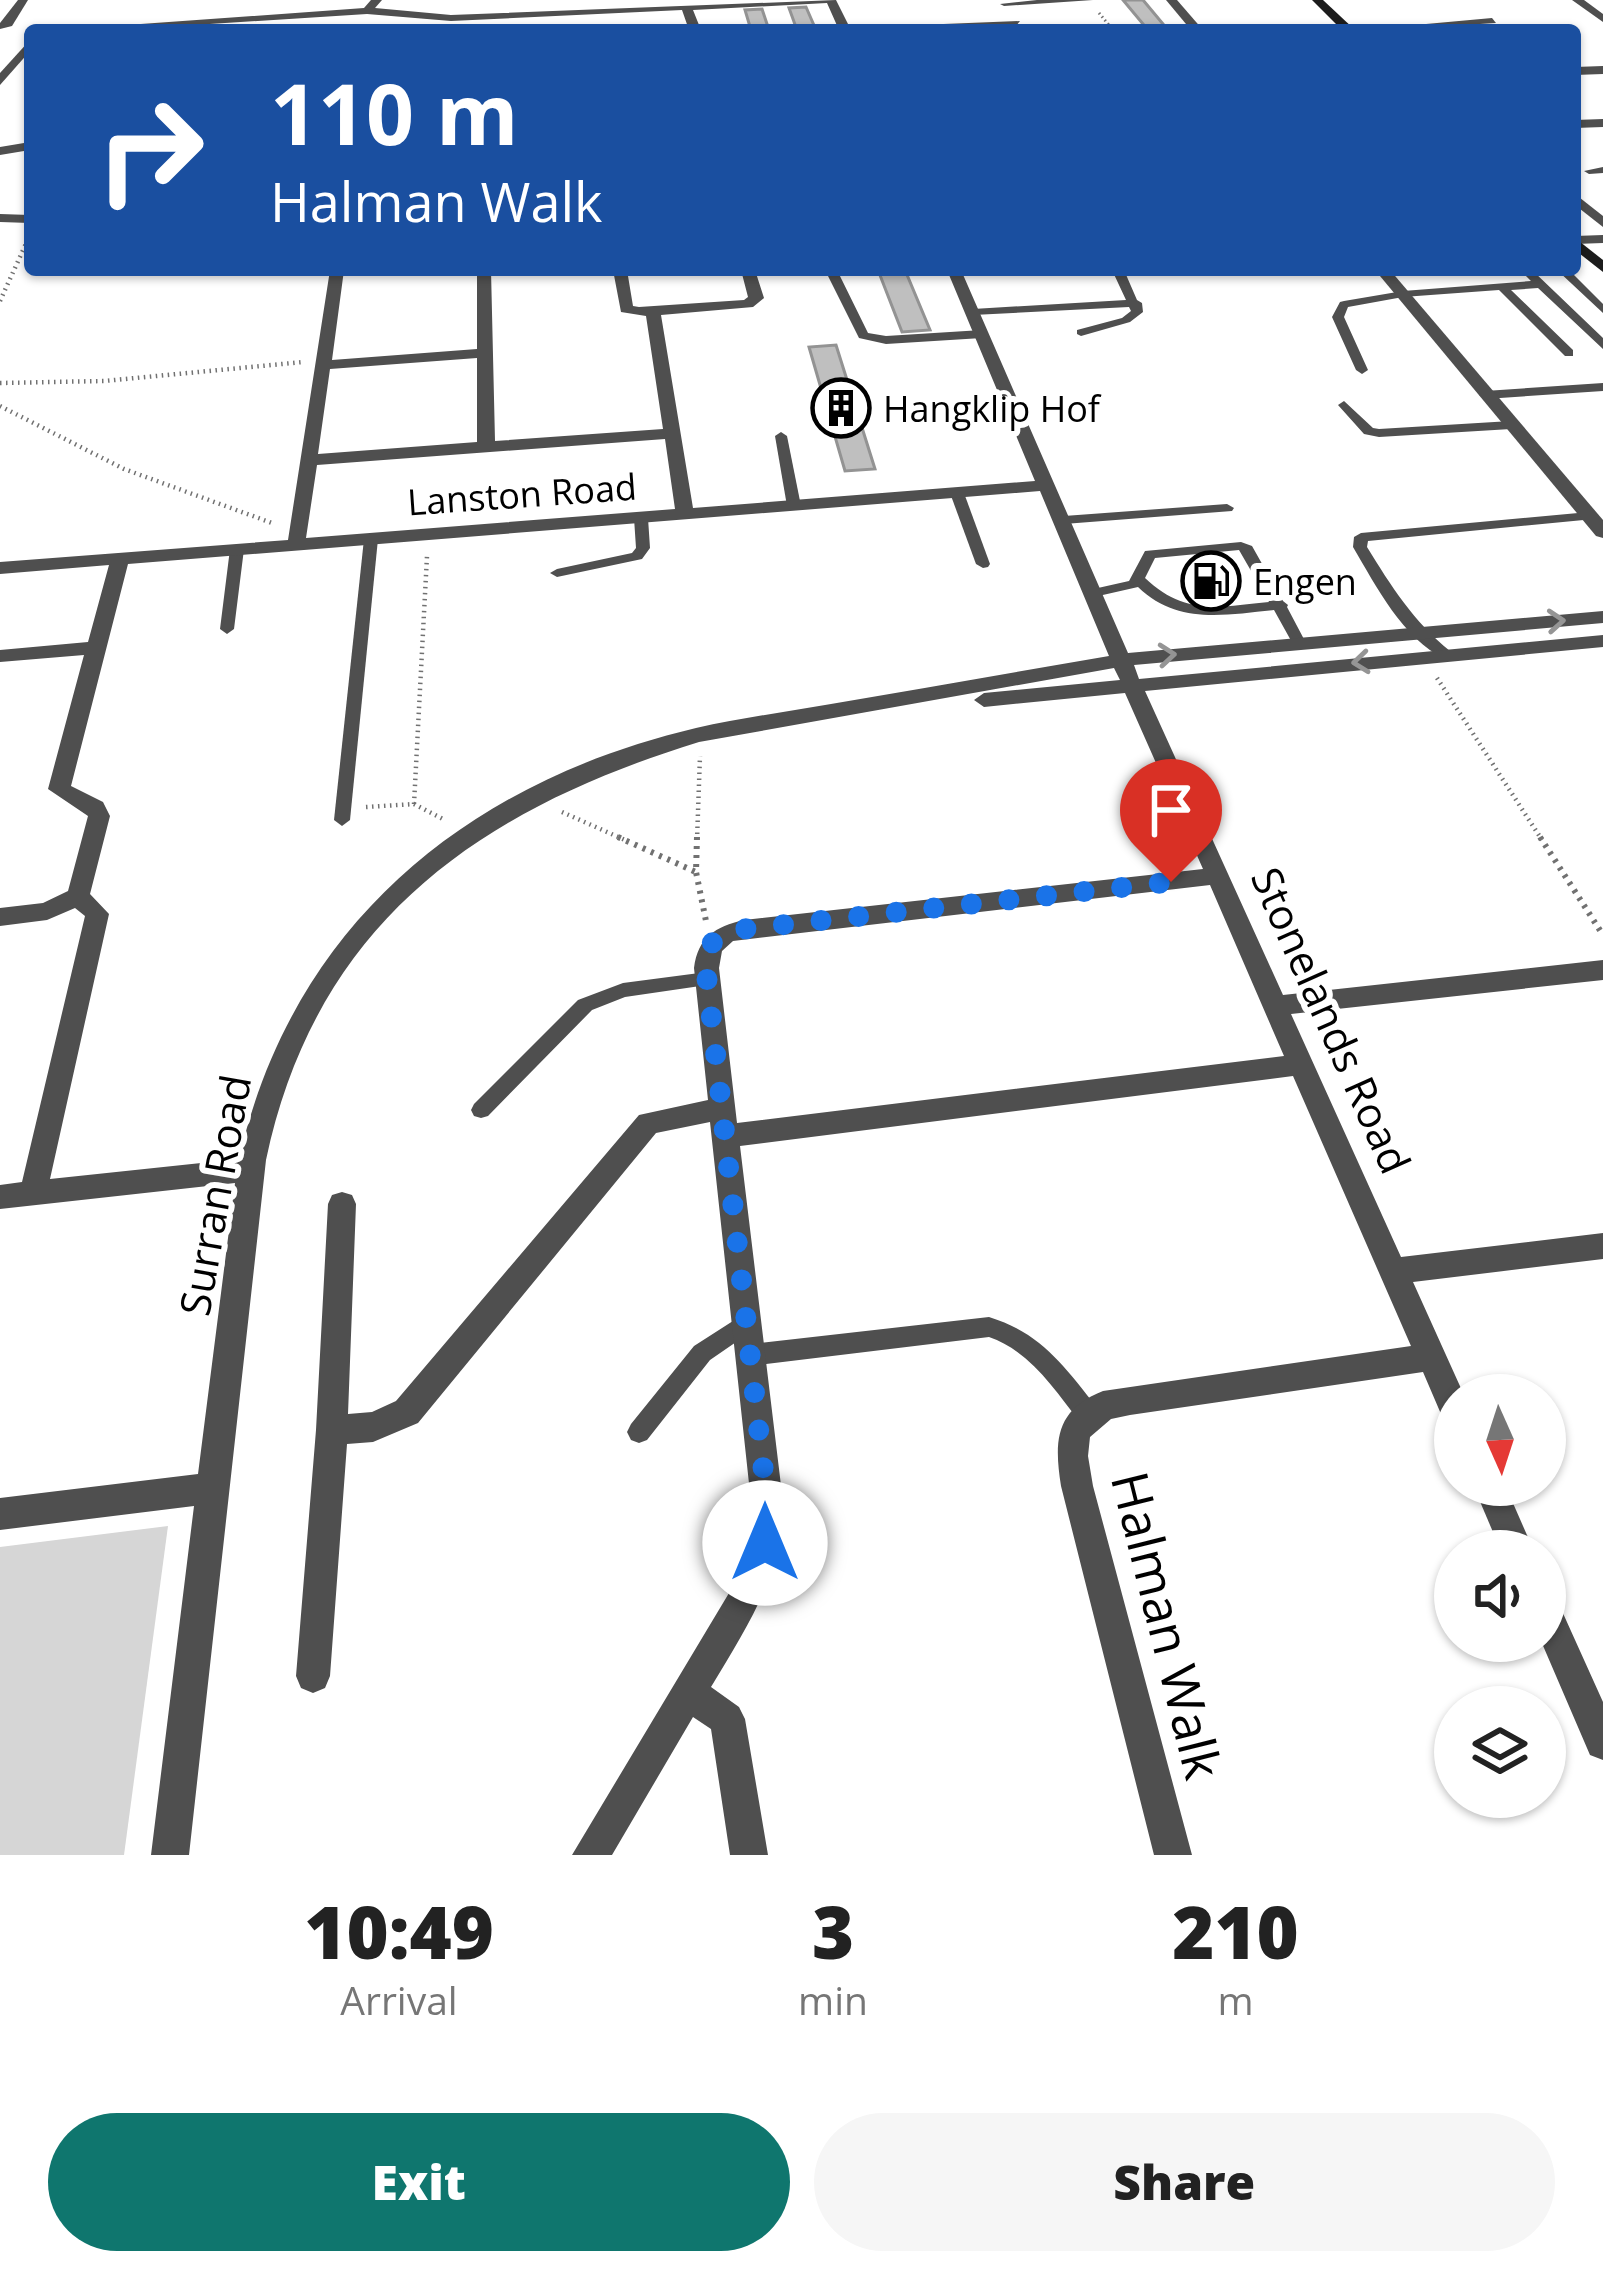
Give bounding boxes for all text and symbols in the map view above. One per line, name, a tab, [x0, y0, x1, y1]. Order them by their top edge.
text: 110 m	[270, 55, 518, 170]
icon: right	[72, 72, 228, 228]
text: Halman Walk	[270, 164, 602, 238]
building icon: Hangklip Hof	[810, 377, 872, 439]
place label: Hangklip Hof	[883, 384, 1102, 433]
street label: Lanston Road	[406, 462, 638, 526]
fuel station icon: Engen	[1180, 550, 1242, 612]
place label: Engen	[1253, 557, 1357, 606]
one-way arrow	[1547, 608, 1566, 634]
one-way arrow	[1158, 643, 1177, 668]
one-way arrow	[1351, 649, 1370, 674]
pin	[1120, 759, 1222, 882]
icon: arrive	[1138, 777, 1204, 843]
street label: Stonelands Road	[1239, 858, 1425, 1182]
street label: Surran Road	[165, 1070, 263, 1320]
north arrow	[1434, 1374, 1566, 1506]
map controls	[1434, 1374, 1566, 1818]
street label: Halman Walk	[1096, 1464, 1240, 1786]
position arrow	[702, 1480, 828, 1606]
button: sound	[1434, 1530, 1566, 1662]
button: layers	[1434, 1686, 1566, 1818]
text: 10:49	[304, 1882, 494, 1980]
text: 3	[812, 1882, 854, 1980]
text: 210	[1172, 1882, 1299, 1980]
text: Arrival	[340, 1973, 458, 2026]
text: min	[798, 1973, 868, 2026]
text: m	[1217, 1973, 1254, 2026]
button: Exit	[48, 2113, 790, 2251]
button: Share	[814, 2113, 1555, 2251]

